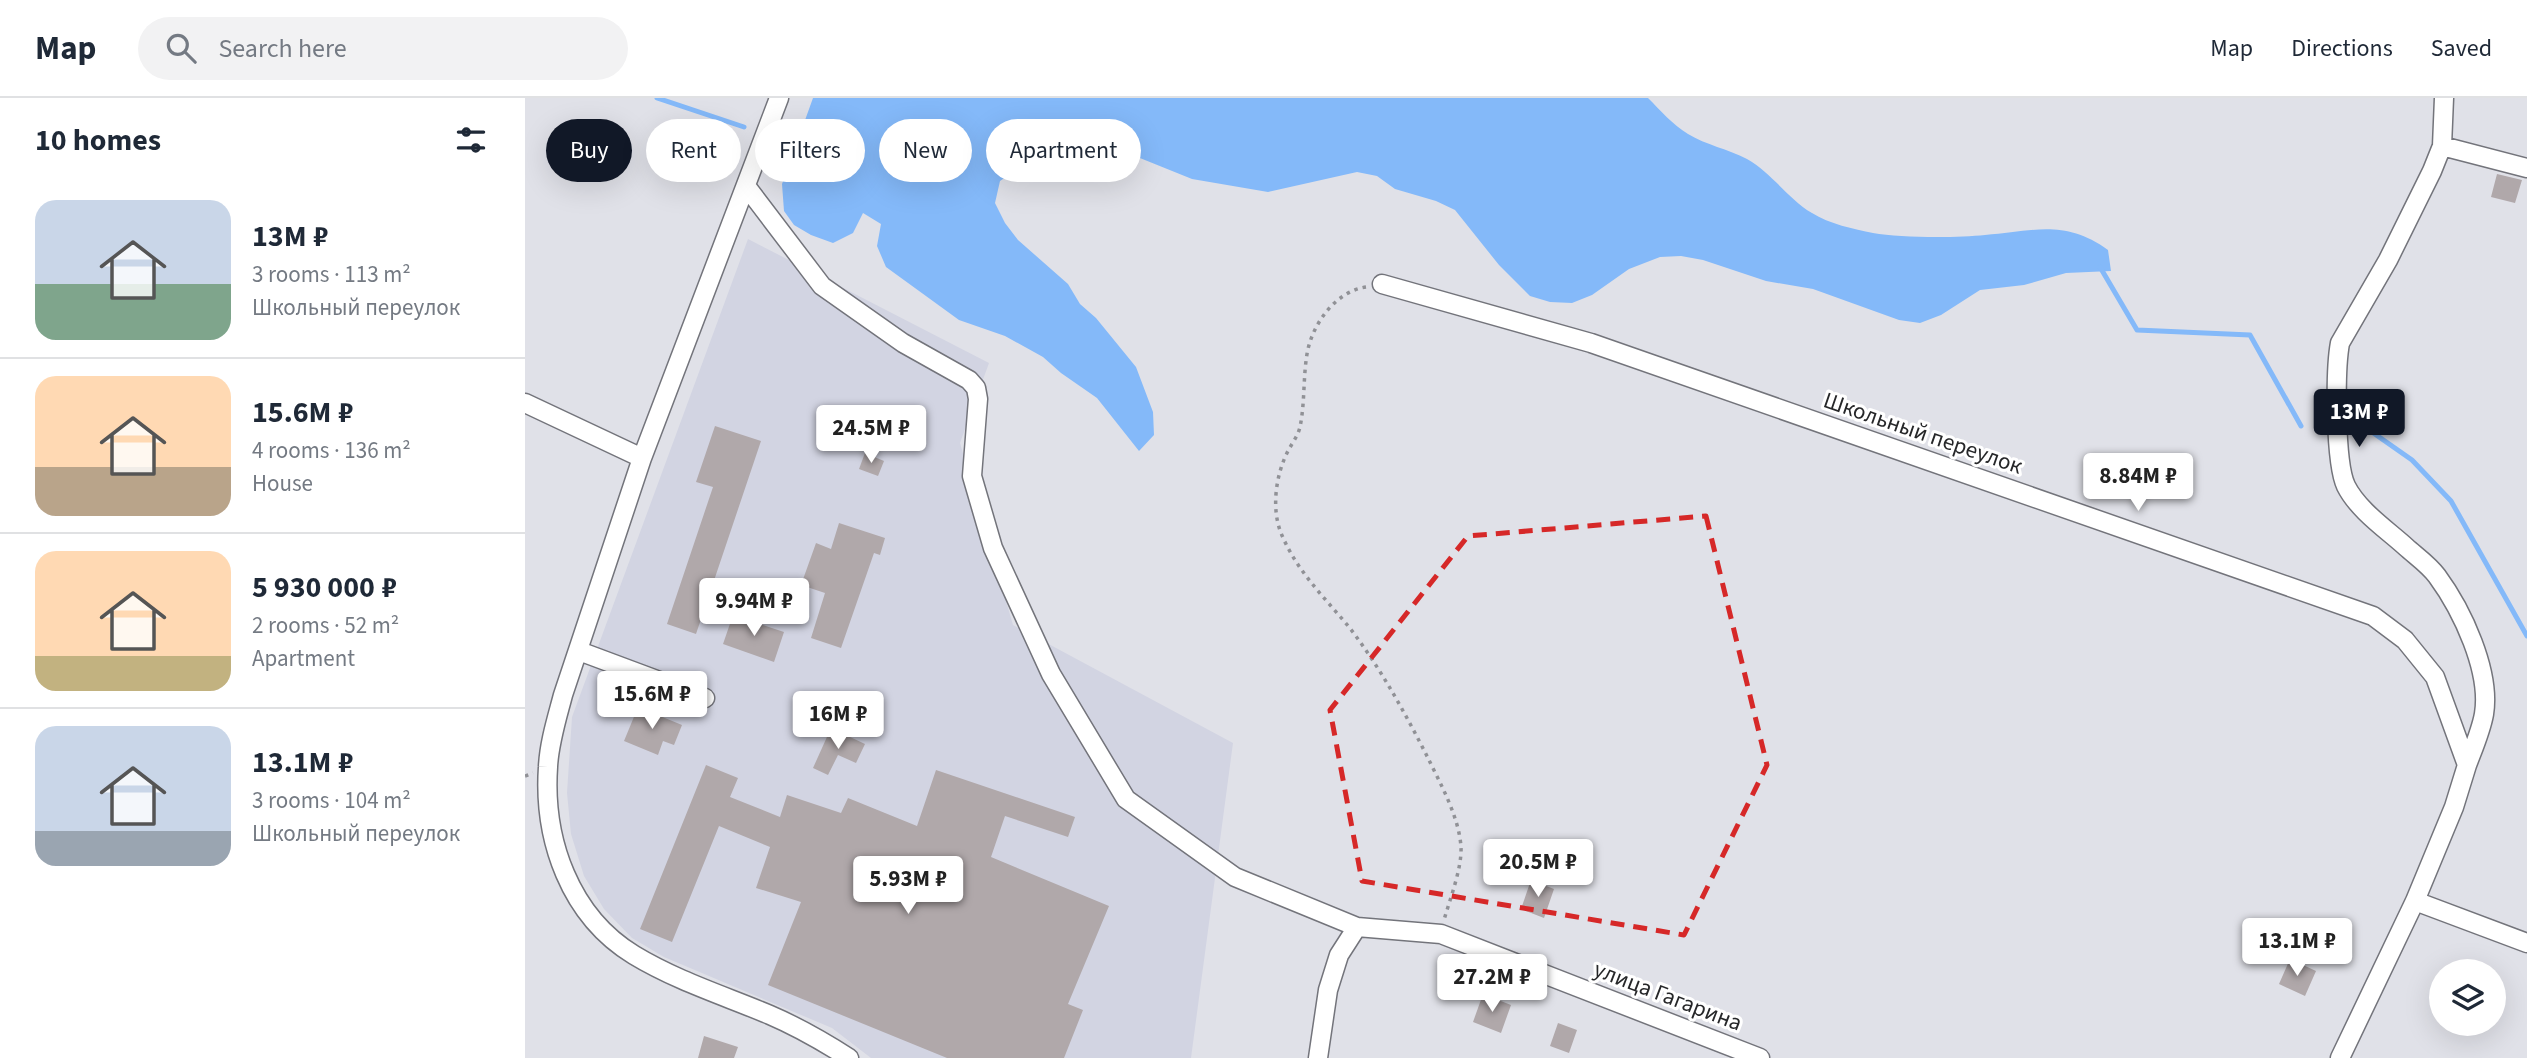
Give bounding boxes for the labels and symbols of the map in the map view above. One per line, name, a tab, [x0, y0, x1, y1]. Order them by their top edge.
street label: Школьный переулок	[1819, 384, 2027, 483]
pin: 13M ₽	[2310, 390, 2408, 449]
pin: 24.5M ₽	[806, 406, 936, 465]
pin: 8.84M ₽	[2073, 454, 2203, 513]
pin: 9.94M ₽	[689, 578, 819, 638]
pin: 15.6M ₽	[587, 672, 717, 731]
pin: 16M ₽	[789, 692, 887, 751]
pin: 20.5M ₽	[1473, 840, 1603, 899]
pin: 5.93M ₽	[843, 856, 973, 916]
pin: 13.1M ₽	[2232, 918, 2362, 978]
street label: улица Гагарина	[1589, 953, 1747, 1039]
pin: 27.2M ₽	[1427, 954, 1557, 1014]

